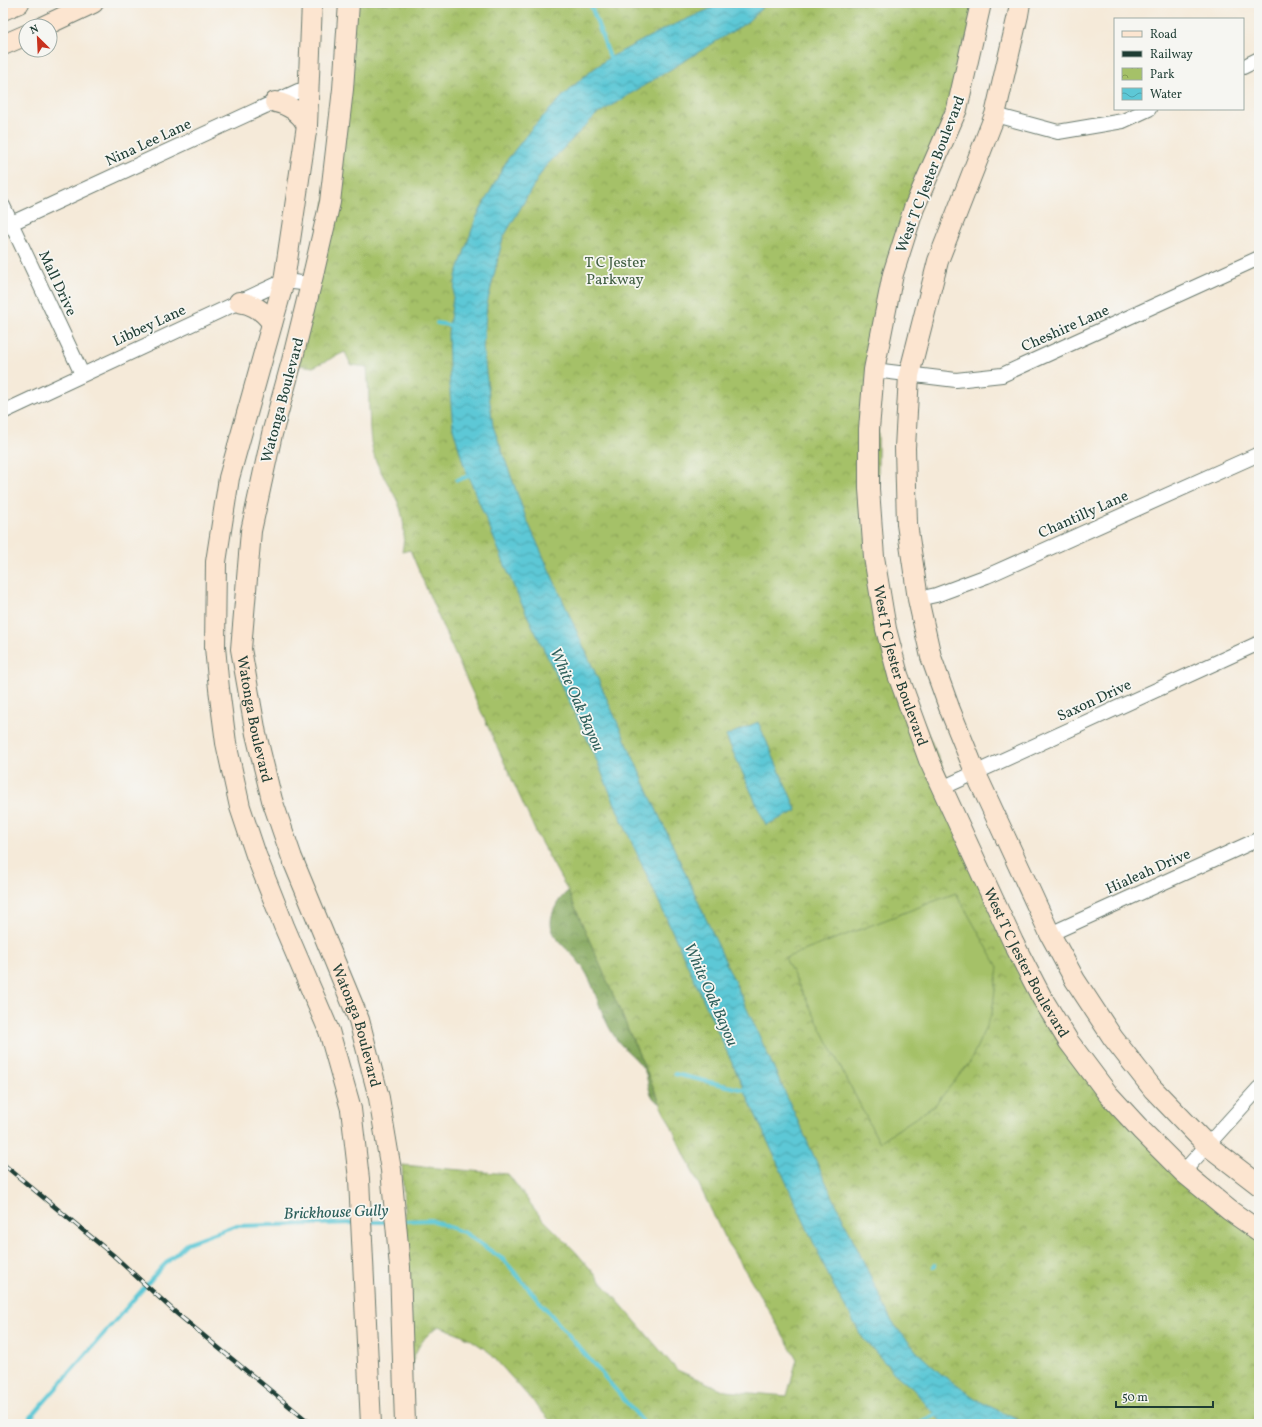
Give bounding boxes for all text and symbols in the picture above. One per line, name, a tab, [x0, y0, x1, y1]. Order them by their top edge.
north arrow	[18, 18, 58, 58]
legend	[1114, 18, 1244, 110]
text: N	[28, 22, 41, 39]
text: Road	[1150, 27, 1177, 43]
text: Railway	[1150, 47, 1193, 63]
text: Park	[1150, 67, 1175, 83]
text: Water	[1150, 87, 1182, 103]
street label: West T C Jester Boulevard	[892, 93, 971, 256]
street label: Nina Lee Lane	[102, 114, 195, 172]
street label: Mall Drive	[32, 247, 81, 320]
park label: T C Jester Parkway	[584, 253, 646, 291]
street label: Libbey Lane	[110, 300, 190, 353]
street label: Cheshire Lane	[1018, 301, 1113, 358]
street label: Watonga Boulevard	[257, 335, 310, 465]
street label: Chantilly Lane	[1035, 486, 1132, 545]
street label: West T C Jester Boulevard	[867, 584, 932, 749]
water label: White Oak Bayou	[544, 645, 609, 755]
street label: Watonga Boulevard	[230, 654, 276, 785]
street label: Saxon Drive	[1054, 675, 1135, 728]
street label: Hialeah Drive	[1103, 844, 1194, 900]
street label: West T C Jester Boulevard	[977, 885, 1073, 1042]
water label: White Oak Bayou	[678, 940, 743, 1050]
street label: Watonga Boulevard	[325, 961, 385, 1090]
water label: Brickhouse Gully	[283, 1200, 389, 1226]
scale bar	[1116, 1383, 1213, 1409]
text: 50 m	[1122, 1390, 1148, 1406]

